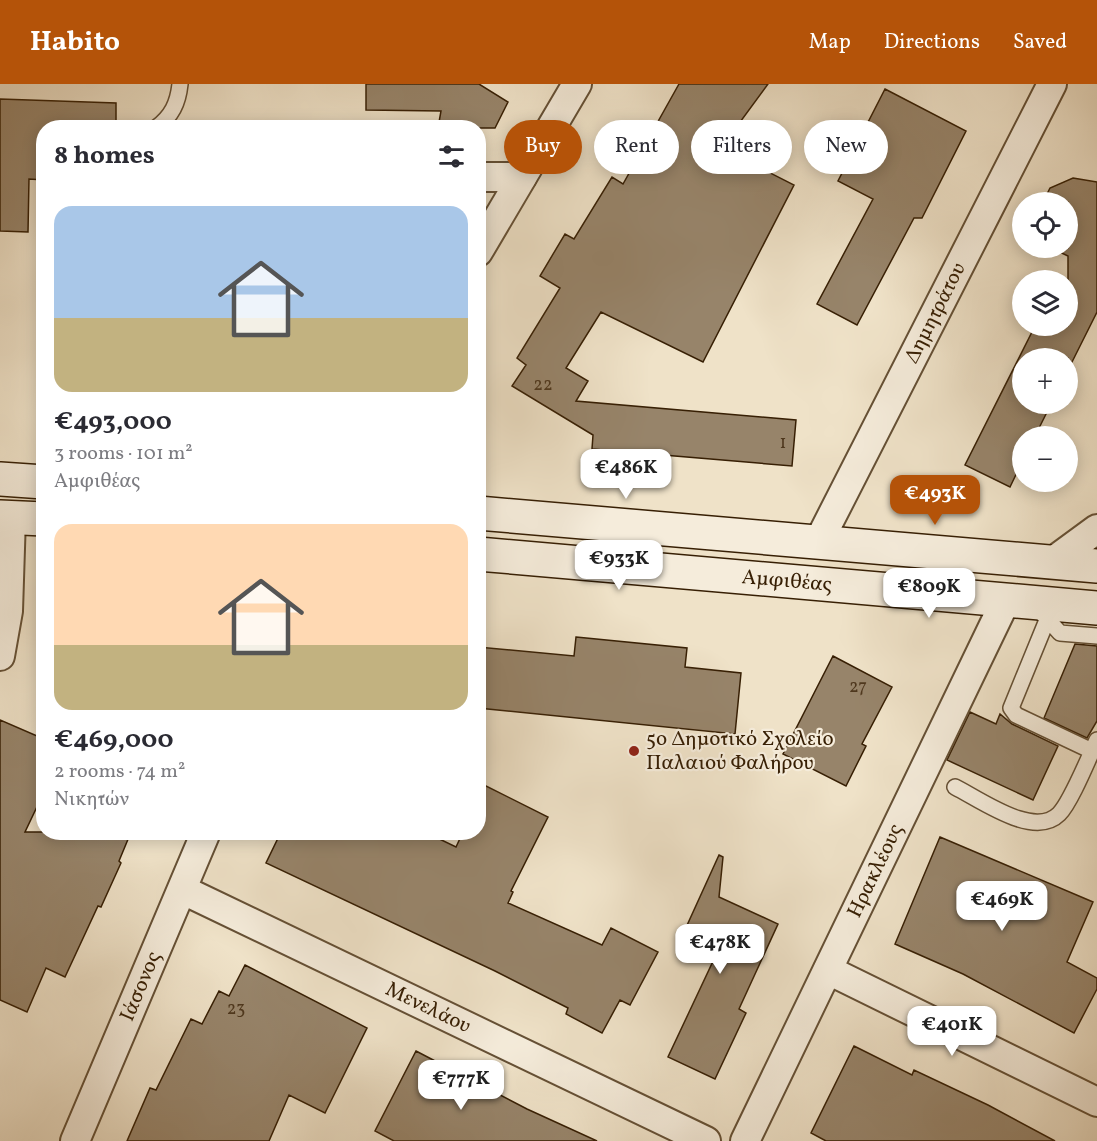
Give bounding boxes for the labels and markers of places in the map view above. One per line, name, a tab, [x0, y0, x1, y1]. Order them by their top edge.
pin: €486K	[584, 449, 668, 500]
pin: €493K	[893, 475, 977, 526]
pin: €933K	[577, 540, 661, 591]
pin: €809K	[887, 568, 971, 619]
place label: 5ο Δημοτικό Σχολείο Παλαιού Φαλήρου	[646, 725, 834, 778]
marker: 5ο Δημοτικό Σχολείο Παλαιού Φαλήρου	[627, 744, 641, 758]
pin: €469K	[960, 881, 1044, 932]
pin: €478K	[678, 924, 762, 975]
pin: €401K	[910, 1006, 994, 1057]
pin: €777K	[419, 1060, 503, 1111]

